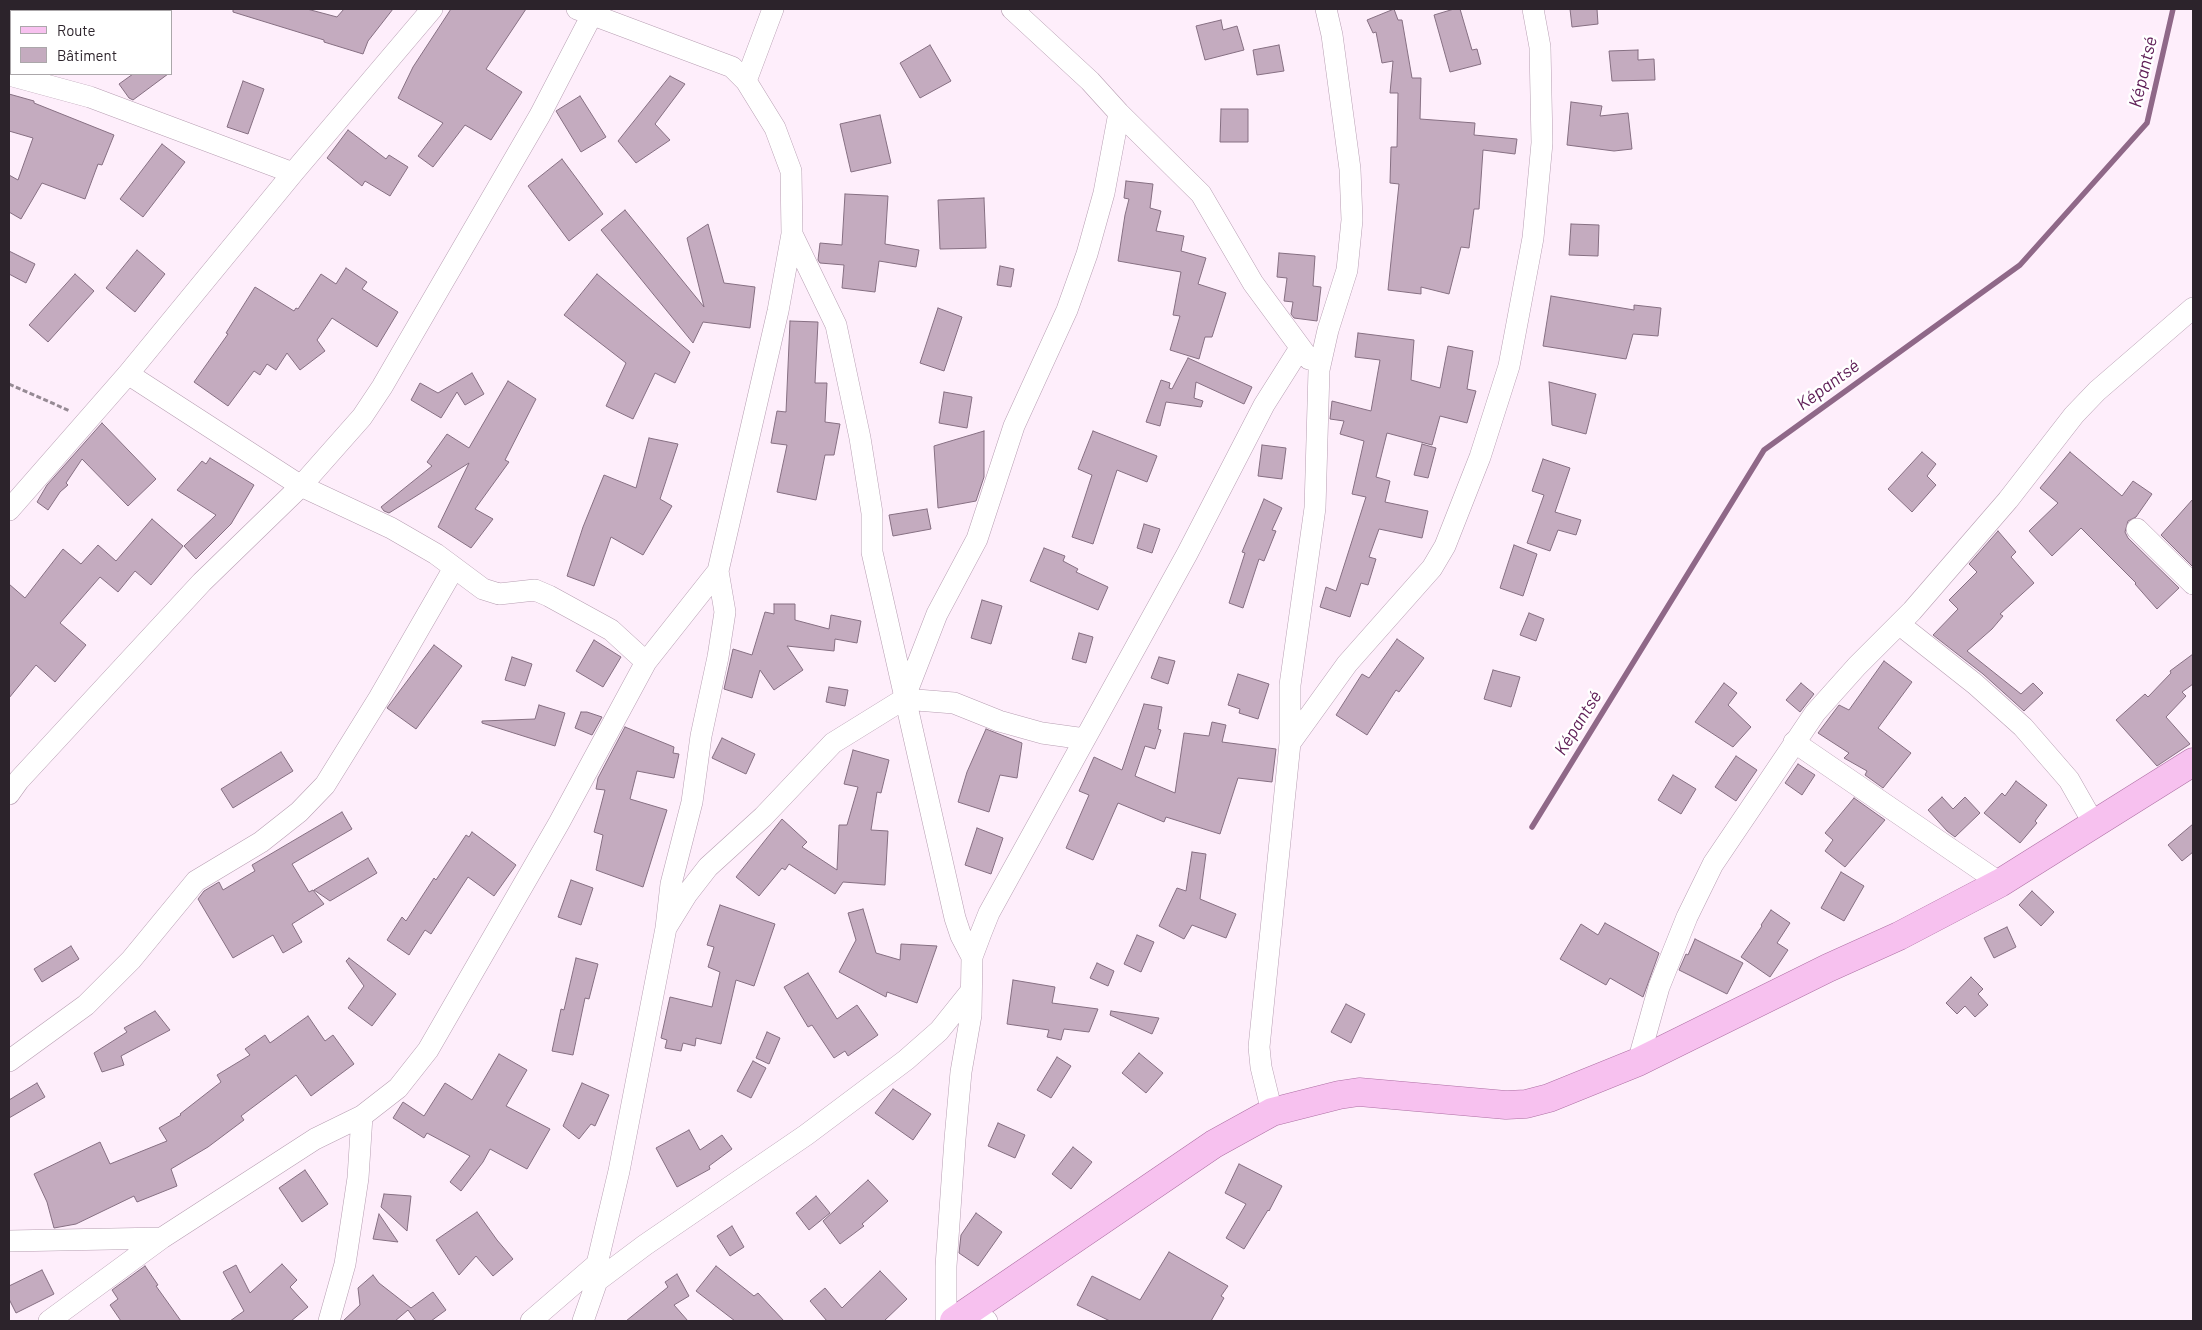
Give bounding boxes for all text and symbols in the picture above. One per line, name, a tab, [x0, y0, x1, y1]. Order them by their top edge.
legend	[10, 10, 172, 75]
text: Route	[57, 21, 96, 39]
water label: Képantsé	[2124, 34, 2162, 110]
text: Bâtiment	[57, 46, 117, 64]
water label: Képantsé	[1792, 355, 1864, 415]
water label: Képantsé	[1550, 687, 1606, 759]

